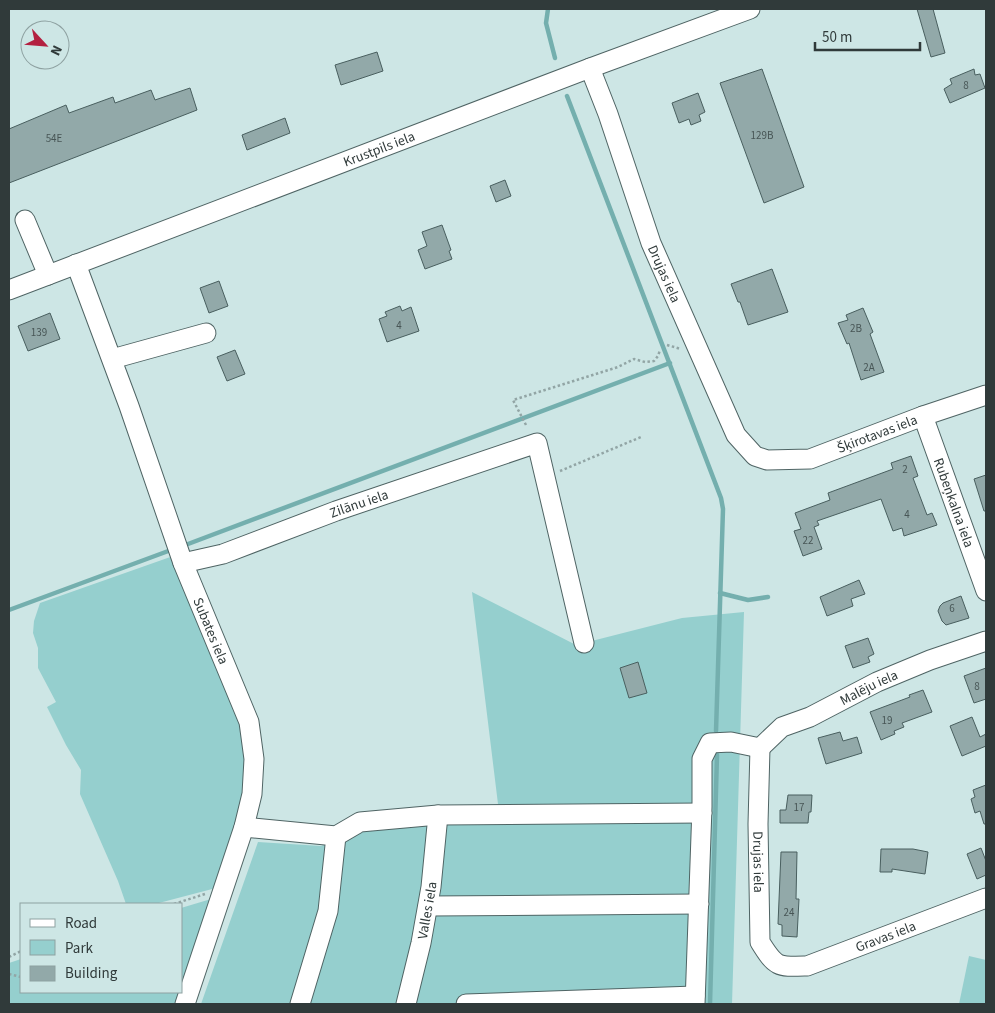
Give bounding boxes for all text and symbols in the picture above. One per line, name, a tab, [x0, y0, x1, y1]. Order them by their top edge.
north arrow	[20, 20, 70, 70]
scale bar	[815, 20, 920, 52]
text: 50 m	[822, 27, 852, 48]
text: N	[45, 42, 67, 59]
house number: 8	[963, 78, 969, 93]
street label: Krustpils iela	[340, 127, 418, 172]
house number: 129B	[751, 128, 774, 143]
house number: 54E	[46, 131, 63, 146]
street label: Drujas iela	[642, 242, 685, 306]
house number: 4	[396, 318, 402, 333]
house number: 2B	[850, 321, 862, 336]
house number: 139	[31, 325, 47, 340]
house number: 2A	[863, 360, 875, 375]
street label: Šķirotavas iela	[834, 410, 920, 459]
street label: Rubeņkalna iela	[928, 455, 979, 551]
house number: 2	[902, 462, 908, 477]
street label: Zilānu iela	[327, 485, 391, 524]
house number: 4	[904, 507, 910, 522]
house number: 22	[803, 533, 813, 548]
street label: Subates iela	[187, 595, 233, 668]
house number: 6	[949, 601, 955, 616]
street label: Malēju iela	[836, 665, 901, 711]
house number: 8	[974, 679, 980, 694]
house number: 19	[882, 713, 892, 728]
house number: 17	[794, 800, 804, 815]
street label: Drujas iela	[747, 831, 768, 893]
street label: Valles iela	[413, 881, 442, 941]
legend	[20, 903, 182, 993]
house number: 24	[784, 905, 795, 920]
text: Road	[65, 913, 97, 934]
street label: Gravas iela	[853, 917, 919, 958]
text: Park	[65, 938, 94, 959]
text: Building	[65, 963, 118, 984]

